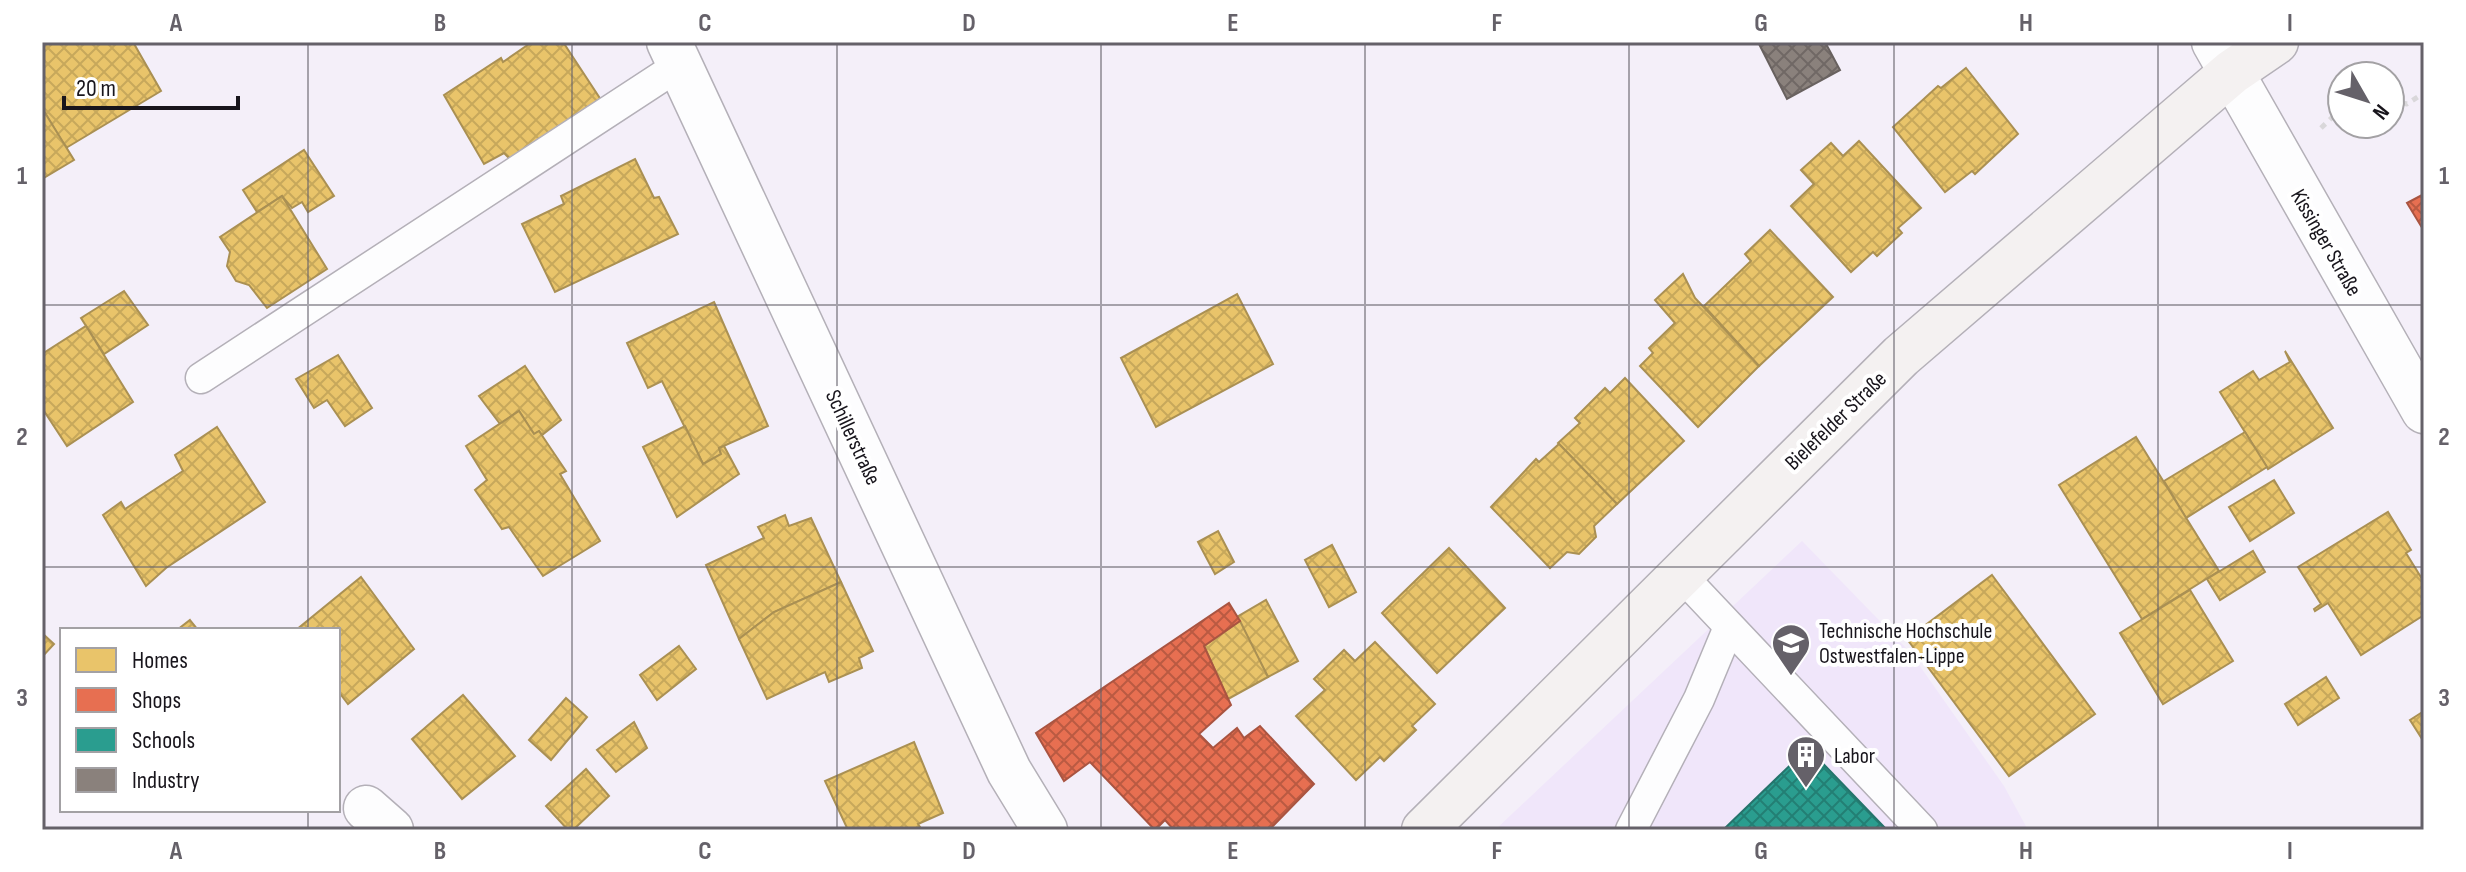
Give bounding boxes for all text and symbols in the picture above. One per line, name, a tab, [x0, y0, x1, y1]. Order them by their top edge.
text: A	[169, 8, 183, 39]
text: B	[434, 8, 446, 39]
text: C	[698, 8, 712, 39]
text: D	[962, 8, 976, 39]
text: E	[1227, 8, 1239, 39]
text: F	[1492, 8, 1503, 39]
text: G	[1754, 8, 1768, 39]
text: H	[2019, 8, 2033, 39]
text: I	[2287, 8, 2293, 39]
scale bar	[64, 60, 238, 110]
north arrow	[2326, 60, 2406, 140]
text: 20 m	[76, 74, 116, 103]
text: N	[2366, 99, 2395, 125]
text: 1	[17, 161, 27, 192]
text: 1	[2439, 161, 2449, 192]
street label: Kissinger Straße	[2284, 184, 2367, 301]
street label: Bielefelder Straße	[1780, 366, 1893, 476]
street label: Schillerstraße	[819, 386, 886, 490]
text: 2	[16, 422, 28, 453]
text: 2	[2438, 422, 2450, 453]
place label: Technische Hochschule Ostwestfalen-Lippe	[1819, 618, 1992, 670]
school or university icon: Technische Hochschule Ostwestfalen-Lippe	[1770, 622, 1812, 677]
legend	[60, 628, 340, 812]
text: Homes	[132, 646, 188, 675]
text: 3	[16, 683, 28, 714]
text: 3	[2438, 683, 2450, 714]
text: Shops	[132, 686, 181, 715]
text: Schools	[132, 726, 195, 755]
building icon: Labor	[1785, 734, 1827, 789]
place label: Labor	[1834, 743, 1875, 770]
text: Industry	[132, 766, 199, 795]
text: A	[169, 836, 183, 867]
text: B	[434, 836, 446, 867]
text: C	[698, 836, 712, 867]
text: D	[962, 836, 976, 867]
text: E	[1227, 836, 1239, 867]
text: F	[1492, 836, 1503, 867]
text: G	[1754, 836, 1768, 867]
text: H	[2019, 836, 2033, 867]
text: I	[2287, 836, 2293, 867]

